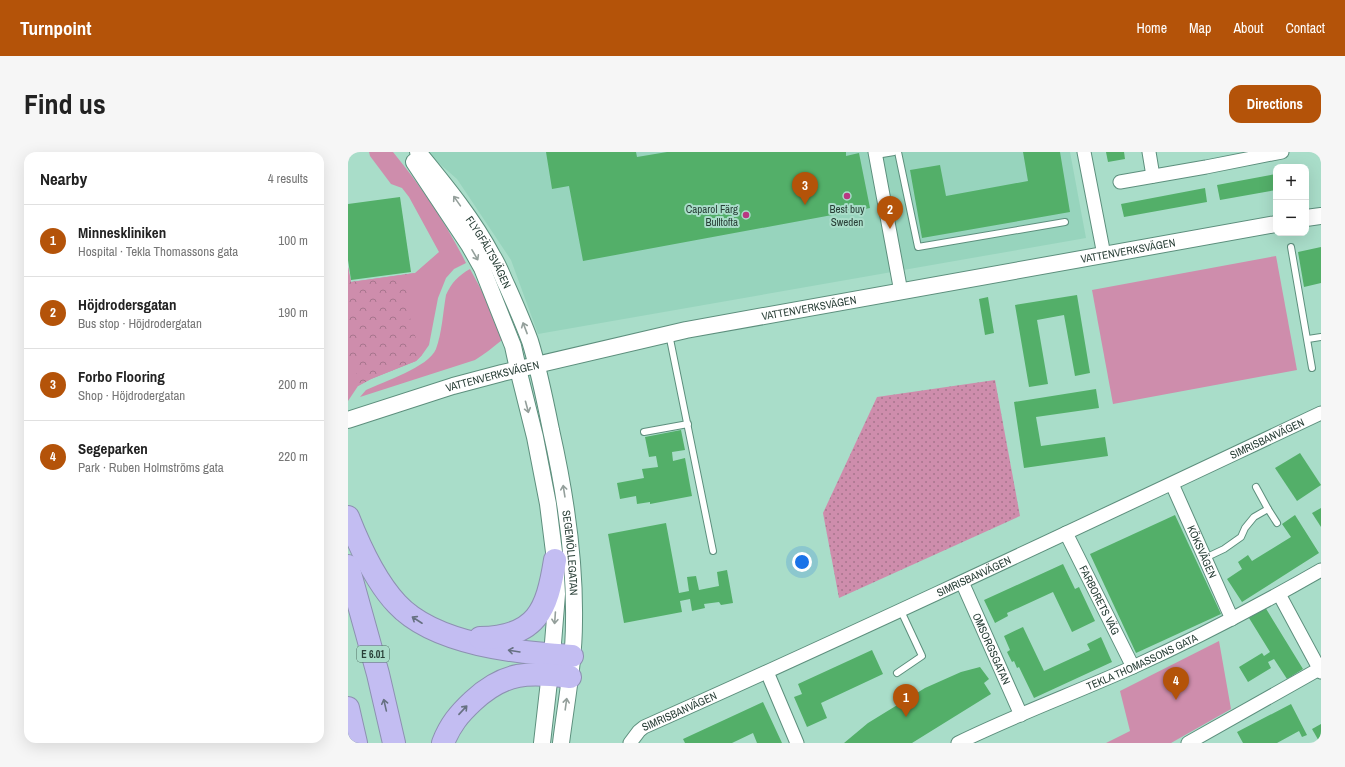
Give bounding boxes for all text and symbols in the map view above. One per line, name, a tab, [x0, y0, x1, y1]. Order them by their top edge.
text: Turnpoint	[20, 15, 92, 41]
text: Home	[1136, 19, 1167, 37]
text: Map	[1189, 19, 1211, 37]
text: About	[1233, 19, 1263, 37]
text: Contact	[1285, 19, 1325, 37]
text: Find us	[24, 85, 106, 123]
button: Directions	[1229, 85, 1321, 123]
map controls	[1273, 164, 1309, 236]
button: +	[1273, 164, 1309, 200]
text: Nearby	[40, 167, 87, 190]
text: 4 results	[268, 170, 308, 187]
pin: 3	[792, 172, 818, 205]
marker: Best buy Sweden	[842, 191, 852, 201]
one-way arrow	[453, 196, 461, 207]
pin: 2	[877, 196, 903, 229]
button: −	[1273, 200, 1309, 236]
place label: Caparol Färg Bulltofta	[686, 202, 738, 229]
place label: Best buy Sweden	[829, 202, 865, 229]
marker: Caparol Färg Bulltofta	[741, 210, 751, 220]
street label: FLYGFÄLTSVÄGEN	[463, 213, 514, 291]
text: Minneskliniken	[78, 222, 166, 243]
text: 1	[50, 232, 56, 249]
text: 100 m	[278, 232, 308, 249]
street label: VATTENVERKSVÄGEN	[1079, 235, 1176, 266]
text: Hospital · Tekla Thomassons gata	[78, 243, 238, 260]
one-way arrow	[471, 249, 479, 261]
street label: VATTENVERKSVÄGEN	[761, 293, 857, 323]
text: Höjdrodersgatan	[78, 294, 176, 315]
text: 2	[50, 304, 56, 321]
text: 190 m	[278, 304, 308, 321]
text: Bus stop · Höjdrodergatan	[78, 315, 202, 332]
one-way arrow	[520, 322, 528, 334]
street label: VATTENVERKSVÄGEN	[444, 358, 540, 395]
text: Forbo Flooring	[78, 366, 165, 387]
text: 3	[50, 376, 56, 393]
text: 200 m	[278, 376, 308, 393]
text: Shop · Höjdrodergatan	[78, 387, 185, 404]
one-way arrow	[524, 400, 532, 413]
street label: SIMRISBANVÄGEN	[1228, 415, 1306, 462]
text: Segeparken	[78, 438, 148, 459]
text: 4	[50, 448, 56, 465]
text: 220 m	[278, 448, 308, 465]
text: Park · Ruben Holmströms gata	[78, 459, 224, 476]
one-way arrow	[559, 485, 567, 498]
street label: SEGEMÖLLEGATAN	[559, 509, 581, 596]
street label: KÖKSVÄGEN	[1184, 523, 1220, 580]
your location	[792, 552, 812, 572]
street label: SIMRISBANVÄGEN	[934, 553, 1013, 600]
street label: FARBORETS VÄG	[1076, 563, 1123, 637]
one-way arrow	[552, 611, 559, 624]
street label: OMSORGSGATAN	[970, 611, 1014, 687]
one-way arrow	[412, 616, 423, 624]
street label: TEKLA THOMASSONS GATA	[1084, 630, 1201, 693]
road number: E 6.01	[357, 646, 389, 662]
one-way arrow	[508, 647, 521, 655]
pin: 4	[1163, 667, 1189, 700]
pin: 1	[893, 684, 919, 717]
street label: SIMRISBANVÄGEN	[640, 688, 719, 734]
one-way arrow	[562, 698, 570, 711]
one-way arrow	[381, 699, 389, 712]
one-way arrow	[459, 705, 468, 715]

